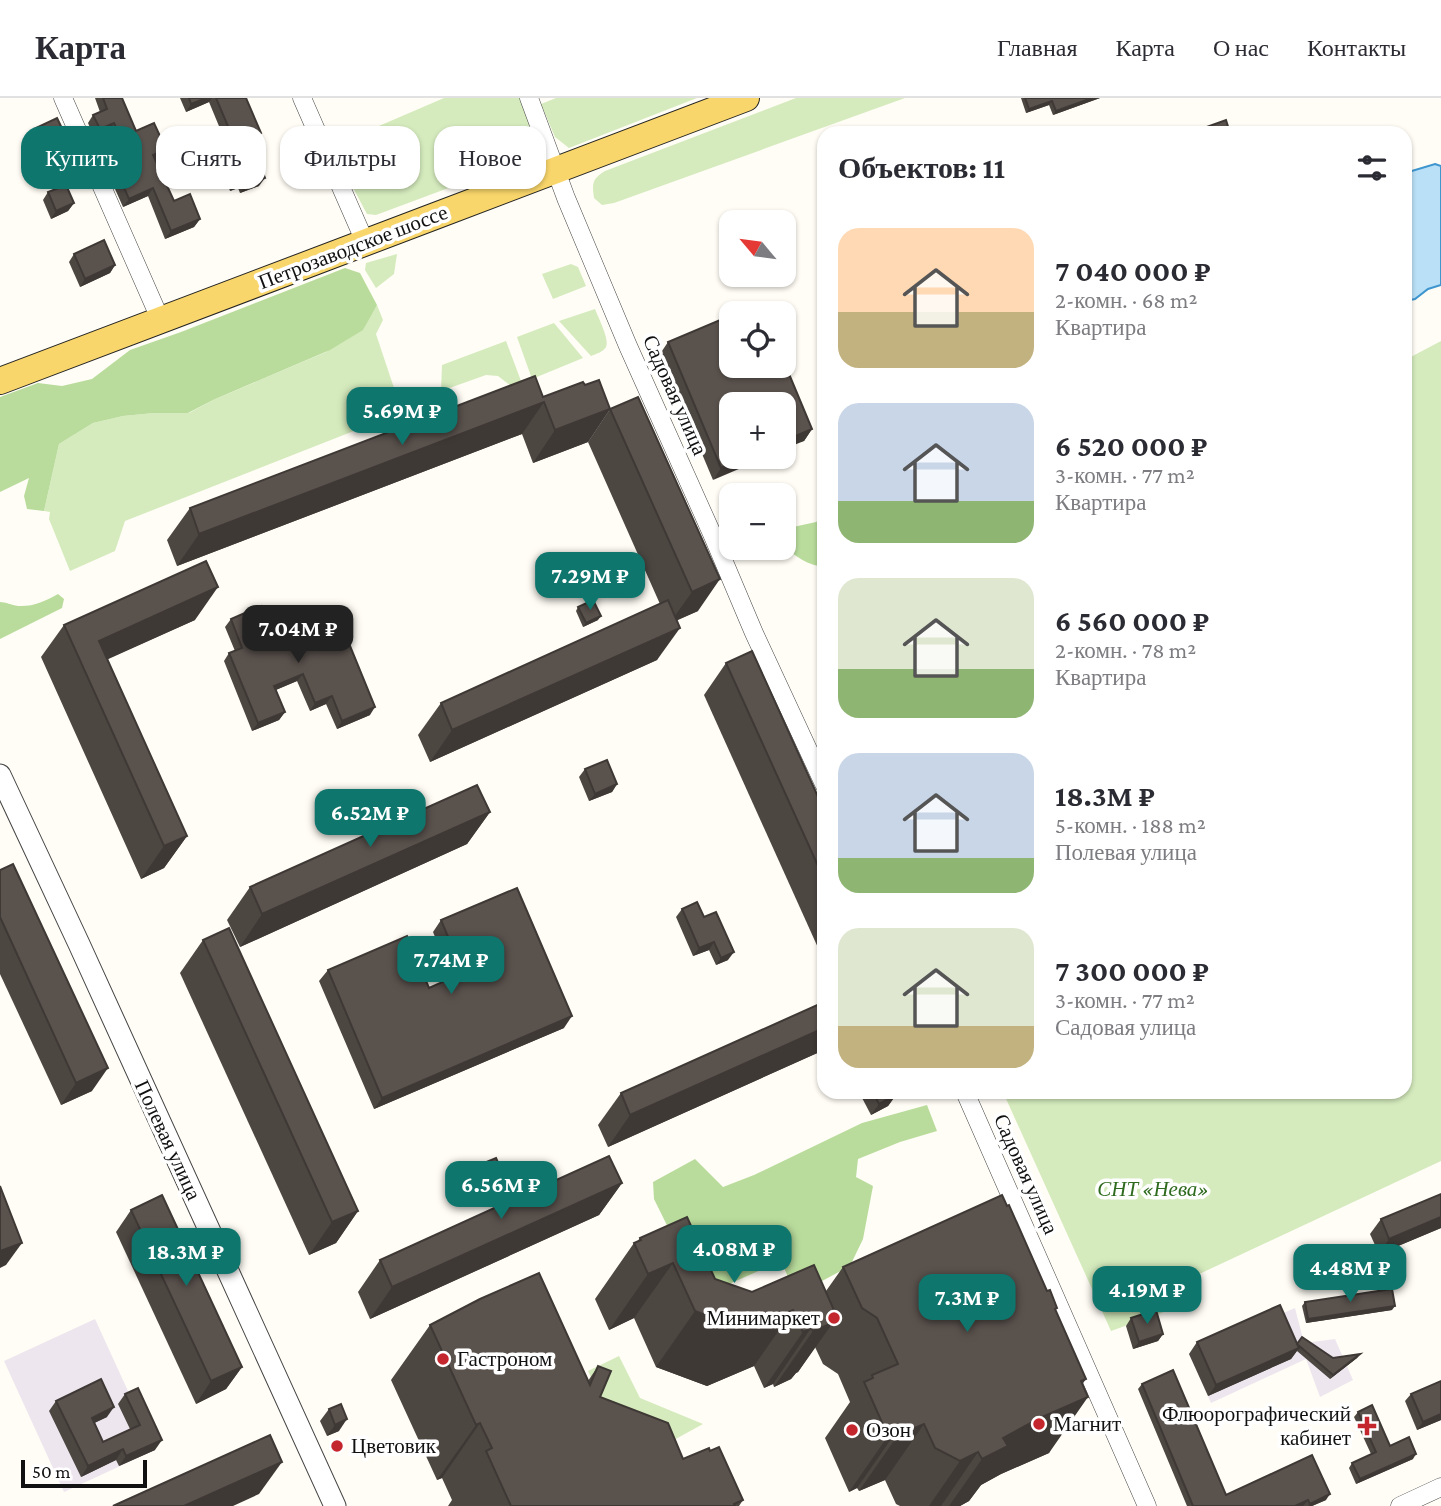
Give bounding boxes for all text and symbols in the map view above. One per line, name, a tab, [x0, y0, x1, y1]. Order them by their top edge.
text: Карта	[35, 29, 126, 66]
text: Главная	[997, 34, 1078, 61]
text: Карта	[1116, 34, 1175, 61]
text: О нас	[1213, 34, 1269, 61]
text: Контакты	[1307, 34, 1406, 61]
chip: Купить	[21, 126, 142, 189]
chip: Снять	[156, 126, 266, 189]
chip: Фильтры	[280, 126, 420, 189]
chip: Новое	[434, 126, 546, 189]
icon: filters	[1353, 149, 1391, 187]
text: Объектов: 11	[838, 151, 1005, 184]
street label: Петрозаводское шоссе	[255, 200, 451, 294]
north arrow	[719, 210, 796, 287]
map controls	[719, 210, 796, 560]
text: 7 040 000 ₽	[1055, 254, 1211, 287]
icon: home	[894, 256, 978, 340]
text: 2-комн. · 68 m²	[1055, 287, 1198, 313]
button: locate	[719, 301, 796, 378]
text: Квартира	[1055, 314, 1146, 340]
street label: Садовая улица	[638, 331, 712, 459]
pin: 5.69M ₽	[337, 388, 467, 447]
button: +	[719, 392, 796, 469]
text: 5.69M ₽	[363, 397, 441, 423]
text: 6 520 000 ₽	[1055, 429, 1208, 462]
icon: home	[894, 431, 978, 515]
text: 3-комн. · 77 m²	[1055, 462, 1195, 488]
button: −	[719, 483, 796, 560]
text: Квартира	[1055, 489, 1146, 515]
pin: 7.29M ₽	[525, 552, 655, 612]
text: 7.29M ₽	[551, 562, 629, 588]
text: 6 560 000 ₽	[1055, 604, 1209, 637]
pin: 7.04M ₽	[233, 606, 363, 665]
icon: home	[894, 606, 978, 690]
text: 7.04M ₽	[258, 615, 338, 641]
text: 2-комн. · 78 m²	[1055, 637, 1196, 663]
text: Квартира	[1055, 664, 1146, 690]
text: 18.3M ₽	[1055, 779, 1155, 812]
icon: home	[894, 781, 978, 865]
pin: 6.52M ₽	[305, 790, 435, 849]
text: 6.52M ₽	[331, 799, 409, 825]
text: 5-комн. · 188 m²	[1055, 812, 1206, 838]
text: Полевая улица	[1055, 839, 1197, 865]
pin: 7.74M ₽	[386, 936, 516, 996]
text: 7.74M ₽	[413, 946, 489, 972]
text: 7 300 000 ₽	[1055, 954, 1209, 987]
icon: home	[894, 956, 978, 1040]
text: 3-комн. · 77 m²	[1055, 987, 1195, 1013]
text: Садовая улица	[1055, 1014, 1196, 1040]
street label: Полевая улица	[130, 1076, 207, 1204]
street label: Садовая улица	[989, 1110, 1063, 1238]
pin: 6.56M ₽	[436, 1162, 566, 1221]
text: 6.56M ₽	[461, 1171, 541, 1197]
park label: СНТ «Нева»	[1097, 1177, 1209, 1201]
pin: 4.08M ₽	[669, 1226, 799, 1285]
pin: 18.3M ₽	[121, 1228, 251, 1288]
text: 4.08M ₽	[693, 1235, 775, 1261]
text: 18.3M ₽	[148, 1238, 224, 1264]
pin: 4.48M ₽	[1285, 1244, 1415, 1304]
text: 4.48M ₽	[1309, 1254, 1391, 1280]
pin: 4.19M ₽	[1082, 1266, 1212, 1326]
pin: 7.3M ₽	[910, 1274, 1024, 1334]
text: 4.19M ₽	[1108, 1276, 1186, 1302]
text: 7.3M ₽	[935, 1284, 999, 1310]
place label: Минимаркет	[706, 1306, 820, 1330]
marker: Минимаркет	[826, 1310, 842, 1326]
place label: Гастроном	[457, 1347, 552, 1371]
marker: Гастроном	[435, 1351, 451, 1367]
place label: Флюорографический кабинет	[1162, 1402, 1351, 1450]
place label: Магнит	[1053, 1412, 1121, 1436]
marker: Магнит	[1031, 1416, 1047, 1432]
marker: Флюорографический кабинет	[1357, 1416, 1377, 1436]
place label: Озон	[866, 1418, 911, 1442]
marker: Озон	[844, 1422, 860, 1438]
place label: Цветовик	[351, 1434, 437, 1458]
marker: Цветовик	[329, 1438, 345, 1454]
scale bar	[21, 1457, 147, 1489]
text: 50 m	[32, 1461, 71, 1482]

